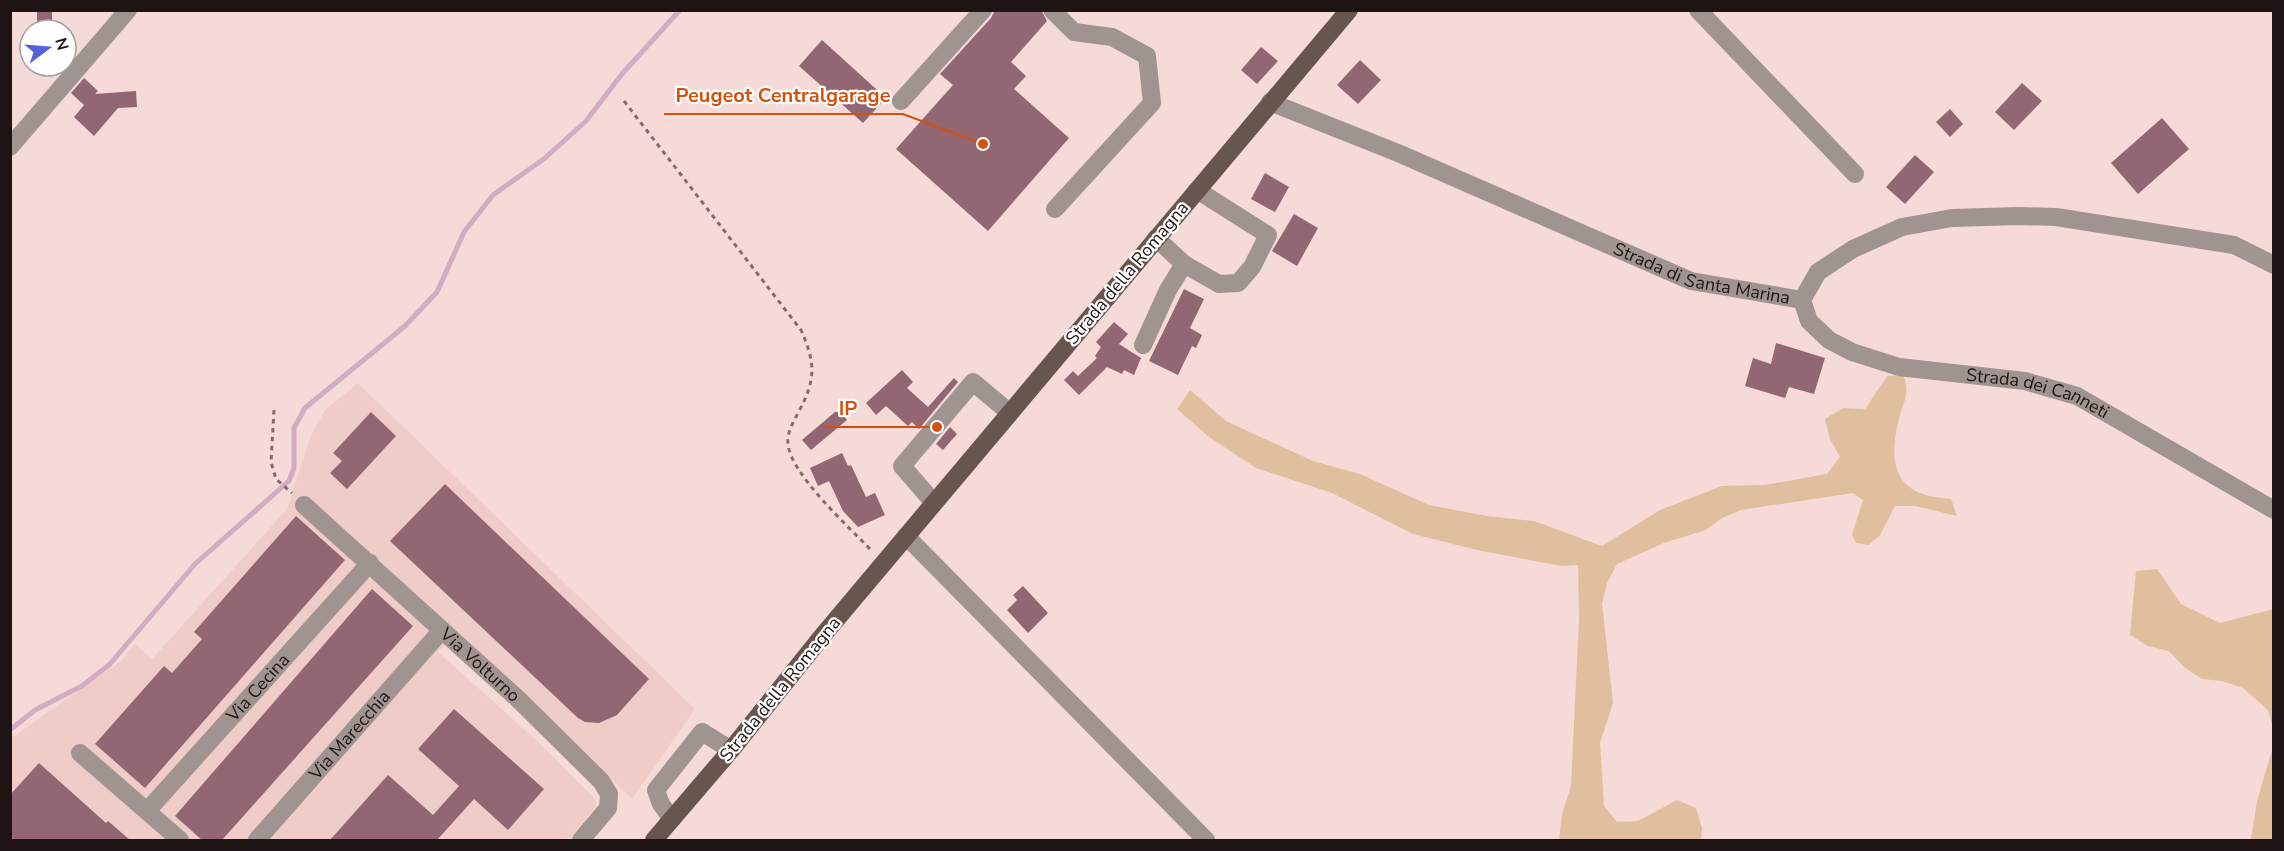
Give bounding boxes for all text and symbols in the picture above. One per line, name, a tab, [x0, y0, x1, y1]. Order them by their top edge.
north arrow	[18, 18, 78, 78]
text: N	[49, 35, 74, 53]
callout: Peugeot Centralgarage	[664, 76, 903, 114]
text: Peugeot Centralgarage	[675, 82, 891, 109]
street label: Strada della Romagna	[1060, 196, 1194, 350]
street label: Strada di Santa Marina	[1610, 237, 1792, 310]
street label: Strada dei Canneti	[1965, 363, 2114, 424]
callout: IP	[826, 389, 869, 427]
text: IP	[839, 395, 857, 422]
street label: Strada della Romagna	[714, 612, 846, 766]
street label: Via Volturno	[434, 622, 526, 707]
street label: Via Cecina	[220, 648, 295, 728]
street label: Via Marecchia	[303, 685, 396, 786]

